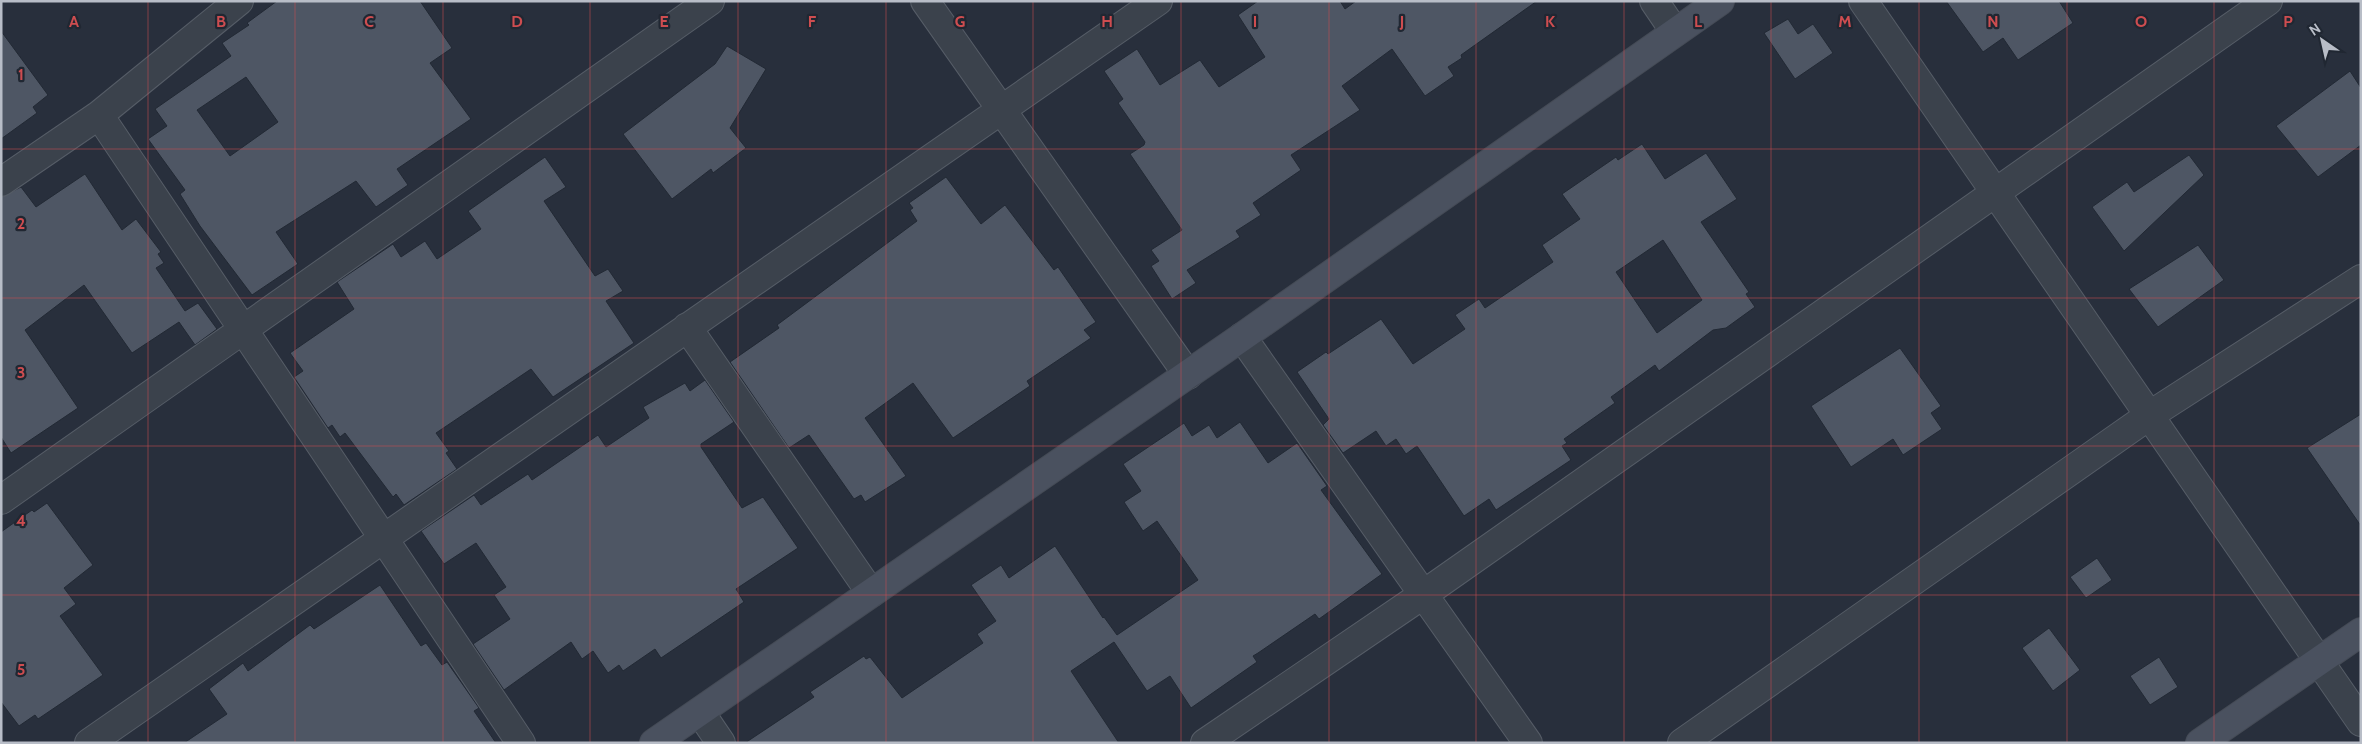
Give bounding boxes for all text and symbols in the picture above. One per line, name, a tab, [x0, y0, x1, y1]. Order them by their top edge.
text: A	[69, 12, 79, 31]
text: B	[216, 12, 226, 31]
text: C	[364, 12, 374, 31]
text: D	[511, 12, 523, 31]
text: E	[659, 12, 669, 31]
text: F	[808, 12, 817, 31]
text: G	[955, 12, 965, 31]
text: H	[1101, 12, 1113, 31]
text: I	[1253, 12, 1257, 31]
text: J	[1399, 12, 1404, 31]
text: K	[1545, 12, 1555, 31]
text: L	[1694, 12, 1702, 31]
text: M	[1838, 12, 1852, 31]
text: N	[1987, 12, 1999, 31]
text: O	[2135, 12, 2147, 31]
text: P	[2283, 12, 2293, 31]
north arrow	[2297, 15, 2347, 65]
text: N	[2306, 19, 2324, 39]
text: 1	[18, 65, 24, 84]
text: 2	[17, 214, 25, 233]
text: 3	[17, 363, 25, 382]
text: 4	[16, 511, 26, 530]
text: 5	[17, 660, 25, 679]

